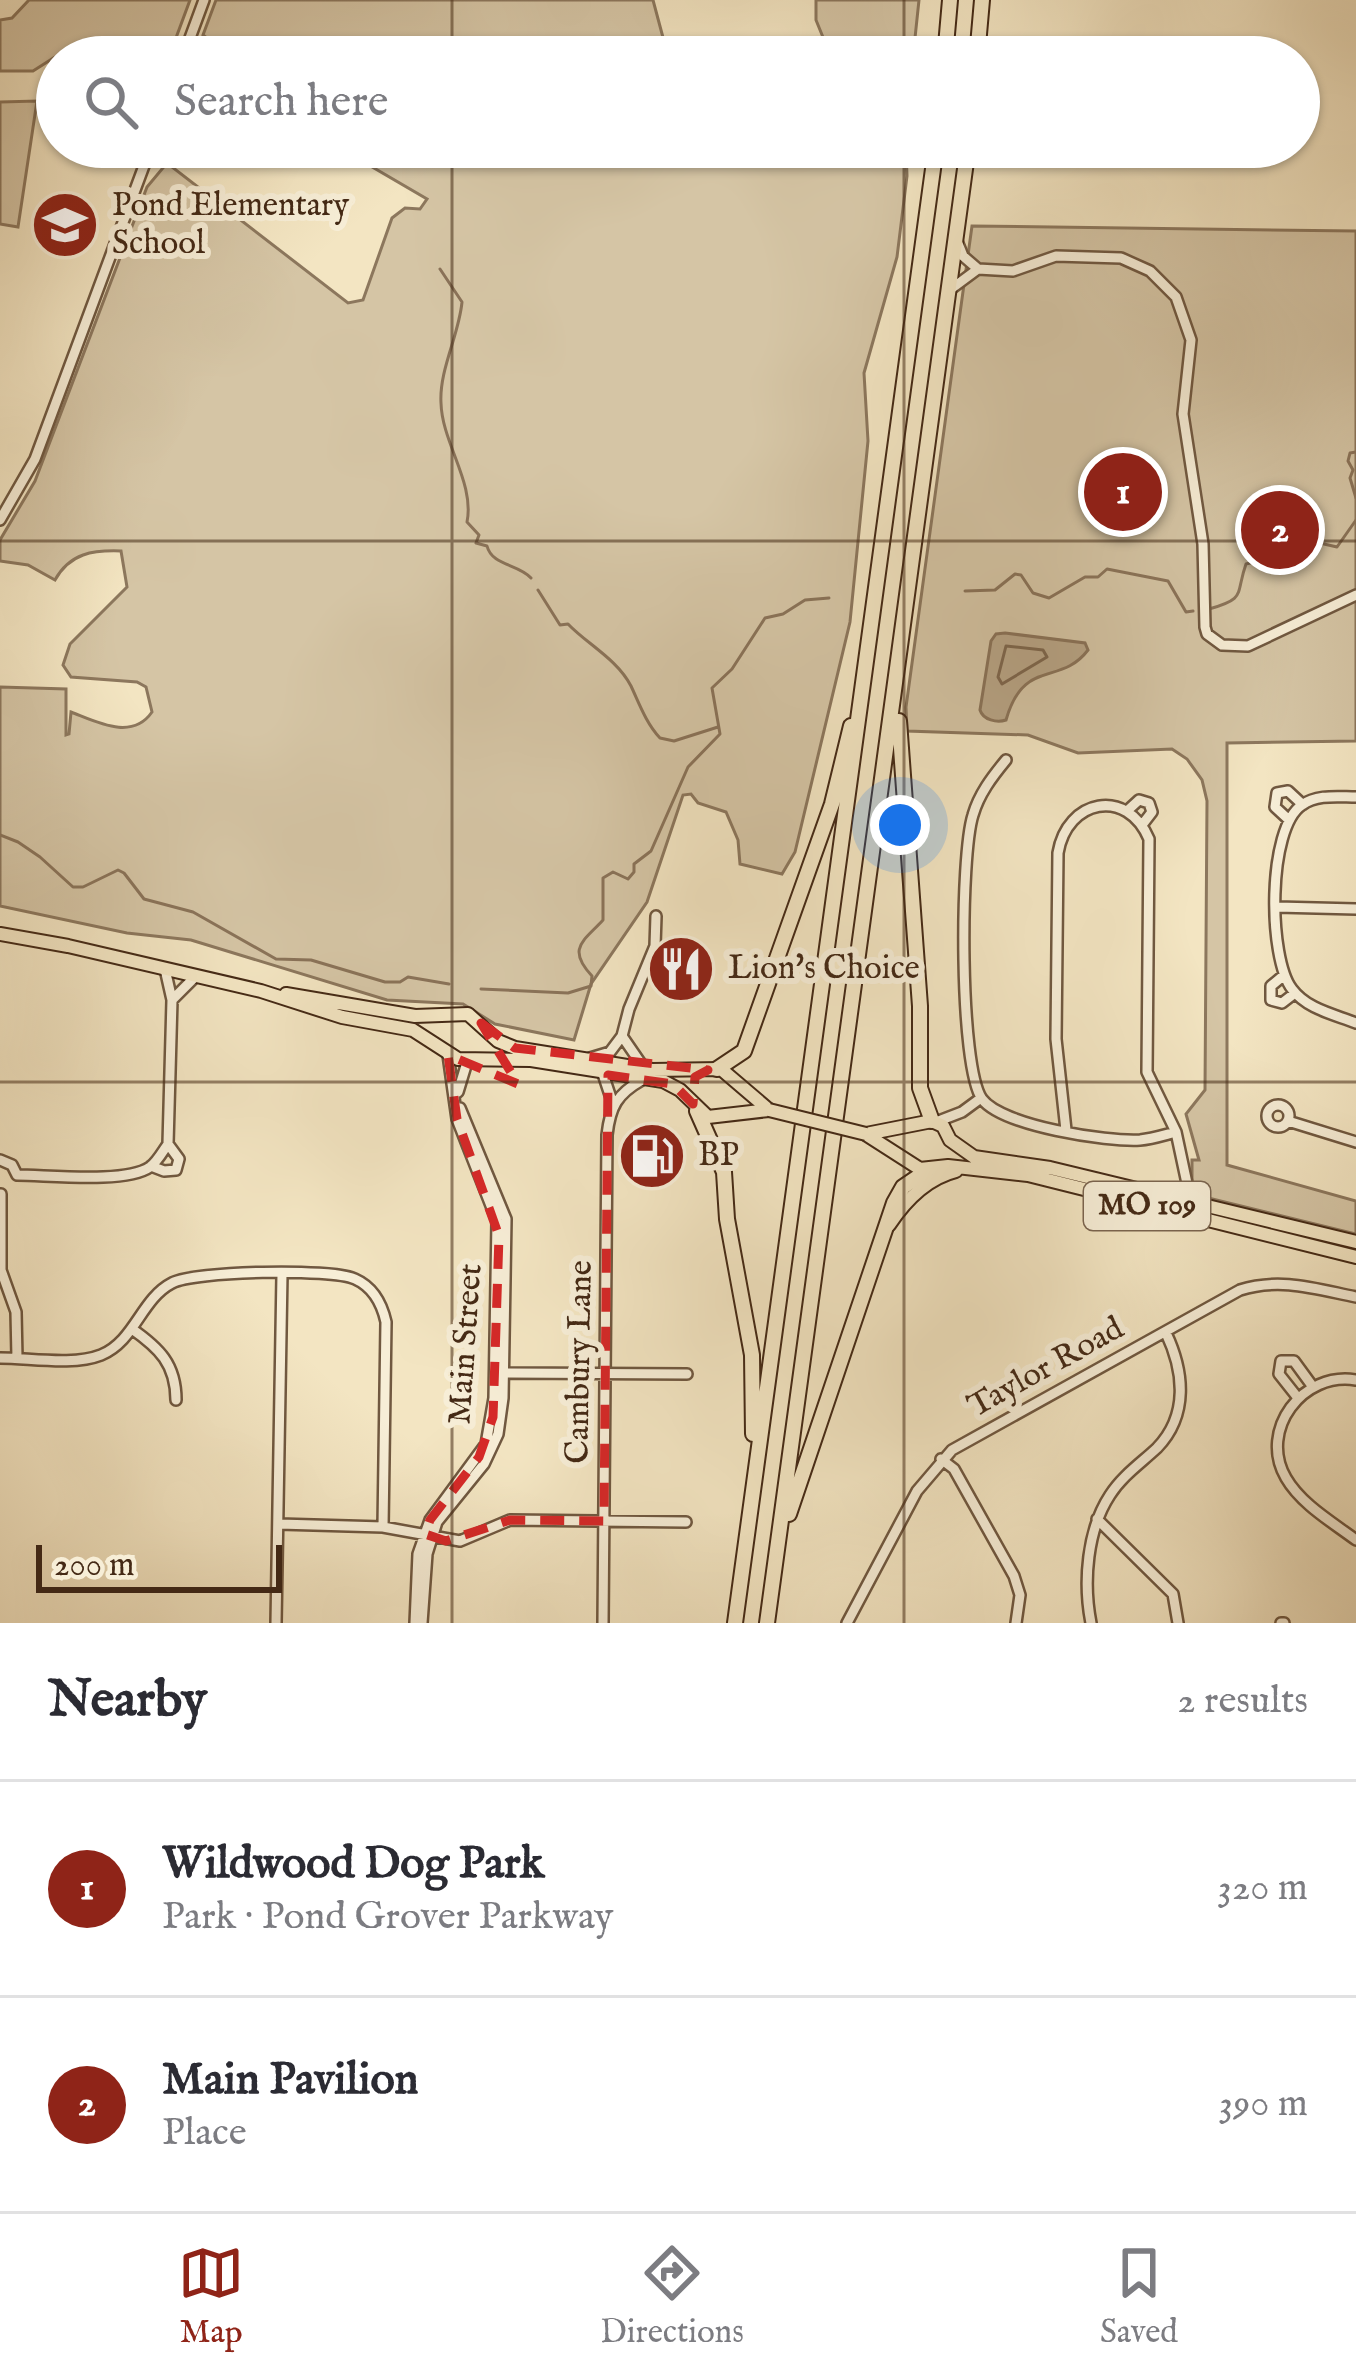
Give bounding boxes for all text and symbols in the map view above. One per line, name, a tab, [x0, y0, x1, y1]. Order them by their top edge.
search box	[36, 36, 1320, 168]
icon: search	[78, 69, 144, 135]
text: Search here	[174, 74, 388, 131]
place label: Pond Elementary School	[112, 185, 350, 265]
school or university icon: Pond Elementary School	[30, 190, 100, 260]
pin: 1	[1084, 447, 1162, 537]
pin: 2	[1241, 485, 1319, 575]
your location	[870, 795, 930, 855]
restaurant icon: Lion's Choice	[646, 934, 716, 1004]
place label: Lion's Choice	[728, 948, 920, 990]
fuel station icon: BP	[617, 1121, 687, 1191]
place label: BP	[698, 1135, 739, 1177]
road number: MO 109	[1084, 1182, 1210, 1230]
street label: Cambury Lane	[557, 1260, 603, 1464]
street label: Main Street	[439, 1262, 493, 1426]
street label: Taylor Road	[961, 1308, 1132, 1428]
scale bar	[36, 1539, 282, 1592]
text: 200 m	[54, 1545, 135, 1587]
text: Nearby	[48, 1669, 207, 1734]
text: 2 results	[1177, 1677, 1308, 1726]
text: Wildwood Dog Park	[162, 1836, 544, 1893]
text: 1	[80, 1864, 94, 1913]
text: 320 m	[1217, 1864, 1308, 1913]
text: Park · Pond Grover Parkway	[162, 1893, 614, 1942]
text: Main Pavilion	[162, 2052, 419, 2109]
text: 2	[78, 2080, 96, 2129]
text: 390 m	[1219, 2080, 1308, 2129]
text: Place	[162, 2109, 247, 2158]
tab: Map	[178, 2240, 244, 2354]
tab: Directions	[600, 2240, 744, 2354]
tab: Saved	[1100, 2240, 1178, 2354]

